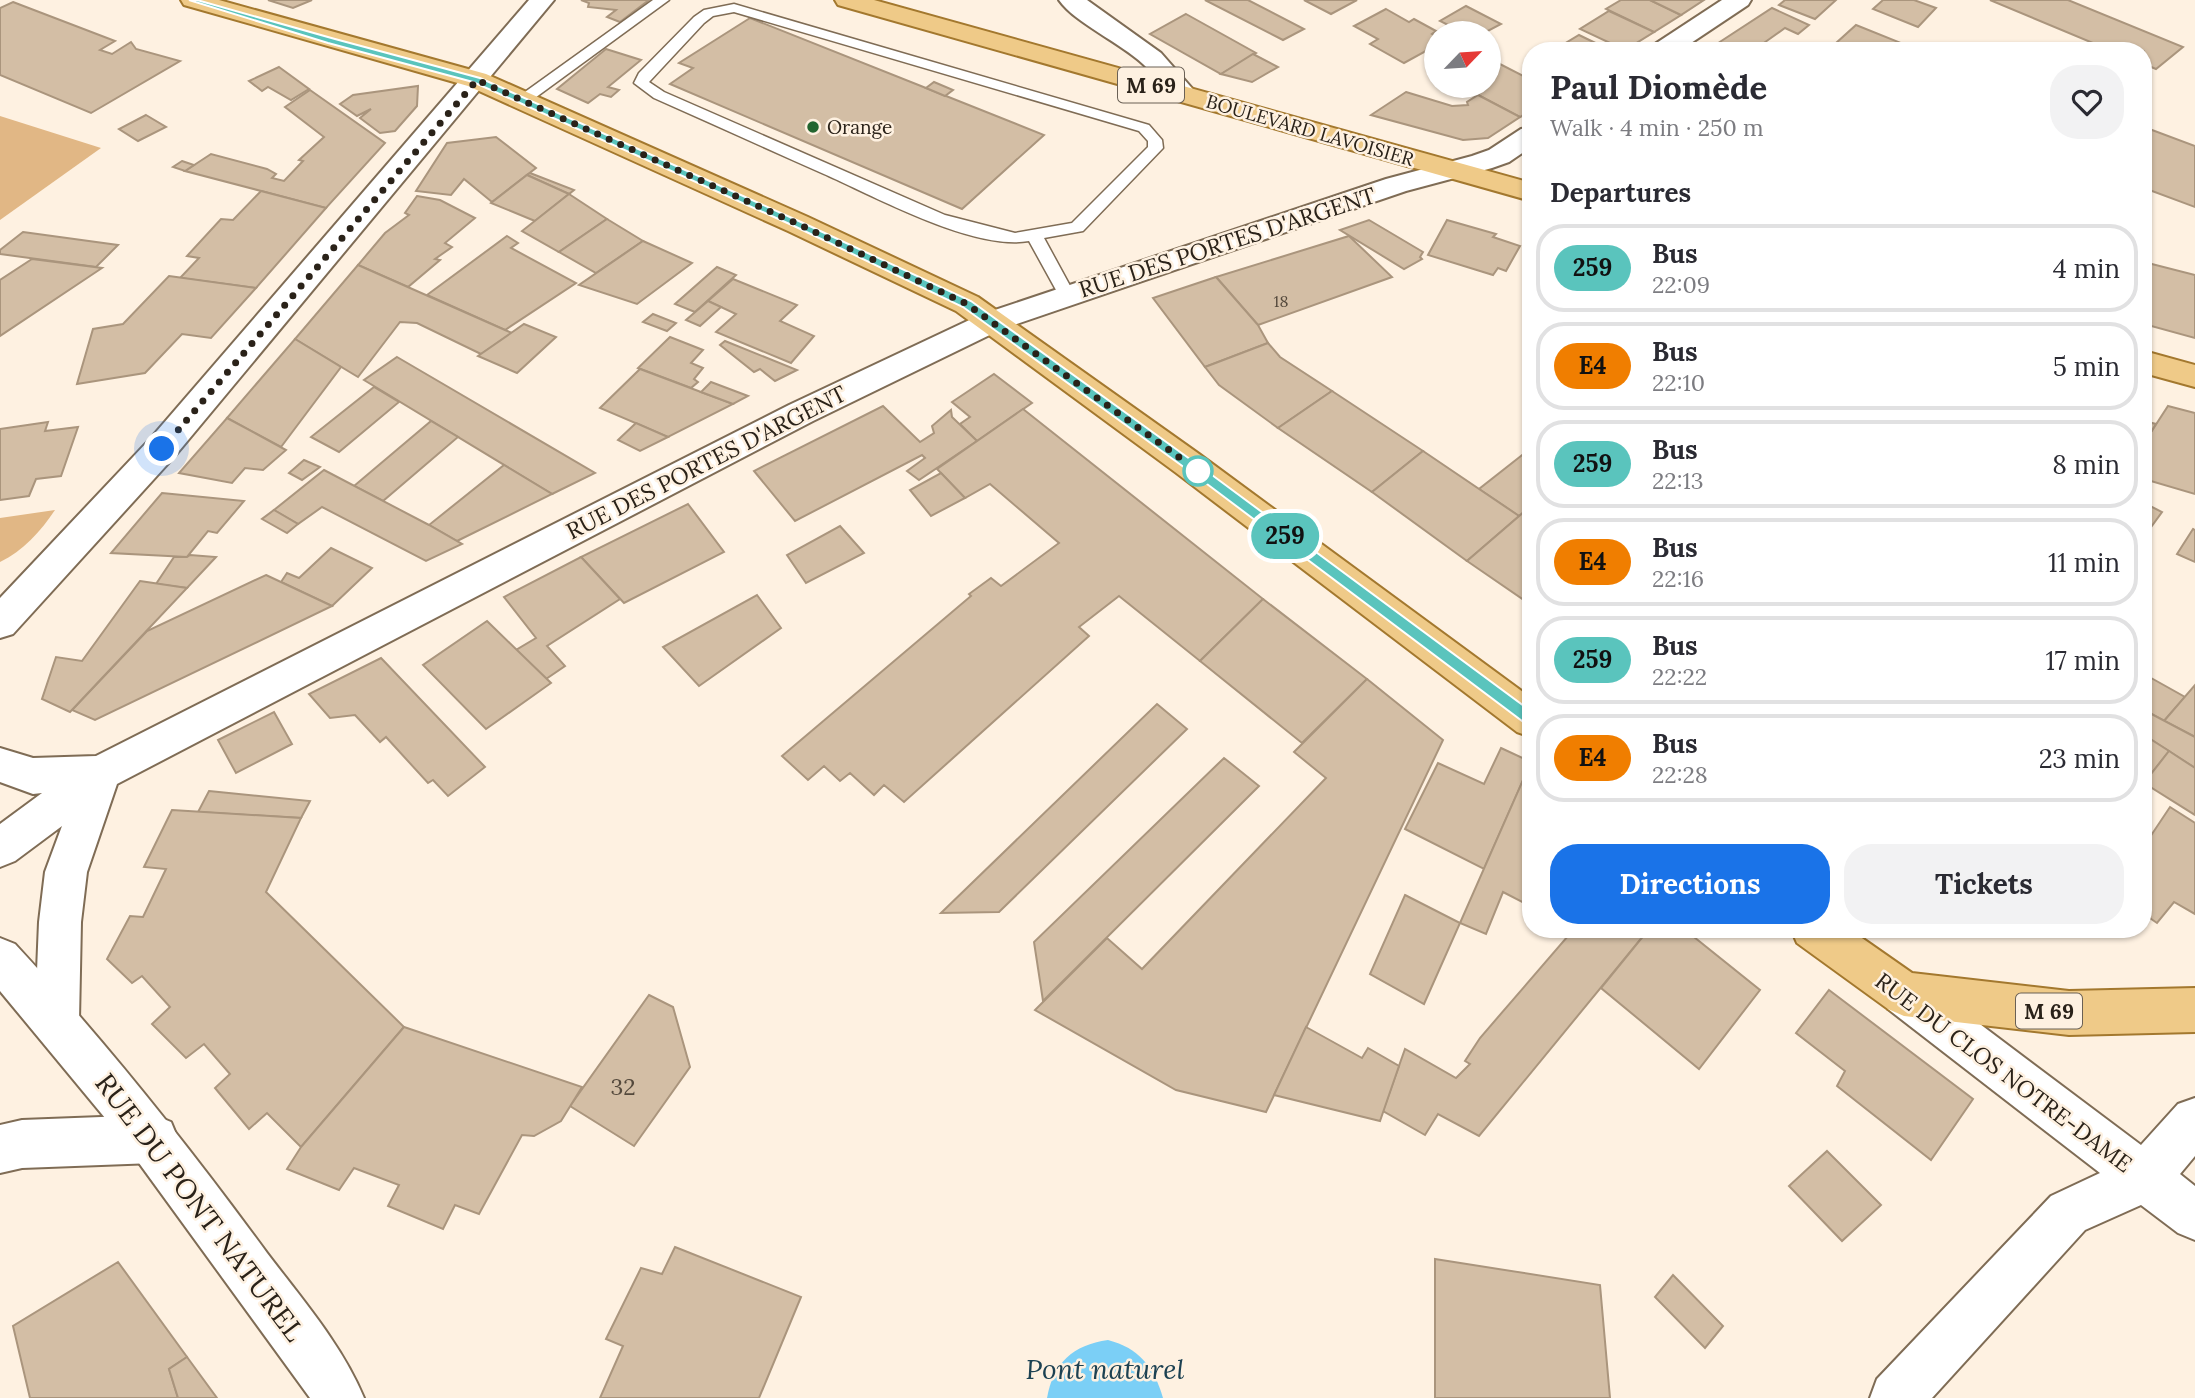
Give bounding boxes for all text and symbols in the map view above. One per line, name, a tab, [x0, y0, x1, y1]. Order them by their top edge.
north arrow	[1424, 21, 1502, 98]
map controls	[1424, 21, 1501, 98]
button: heart	[2050, 65, 2124, 139]
text: Paul Diomède	[1550, 66, 1767, 108]
road number: M 69	[1118, 68, 1184, 102]
street label: BOULEVARD LAVOISIER	[1203, 89, 1417, 171]
text: Walk · 4 min · 250 m	[1550, 113, 1763, 142]
place label: Orange	[827, 115, 892, 139]
marker: Orange	[805, 119, 821, 135]
text: Departures	[1550, 176, 1691, 209]
street label: RUE DES PORTES D'ARGENT	[1075, 180, 1379, 304]
text: Bus	[1652, 237, 1698, 270]
text: 259	[1573, 252, 1612, 283]
text: 4 min	[2053, 252, 2120, 285]
text: 22:09	[1652, 270, 1710, 299]
house number: 18	[1274, 291, 1288, 311]
text: Bus	[1652, 335, 1698, 368]
text: E4	[1578, 350, 1607, 381]
text: 5 min	[2053, 350, 2120, 383]
text: 22:10	[1652, 368, 1705, 397]
street label: RUE DES PORTES D'ARGENT	[561, 378, 851, 545]
your location	[144, 431, 179, 466]
text: Bus	[1652, 433, 1698, 466]
text: 259	[1573, 448, 1612, 479]
text: 8 min	[2052, 448, 2120, 481]
unlabelled marker	[1183, 456, 1213, 486]
text: 22:13	[1652, 466, 1704, 495]
line badge: 259	[1245, 513, 1325, 559]
text: 259	[1265, 520, 1305, 551]
text: Bus	[1652, 531, 1698, 564]
text: E4	[1578, 546, 1607, 577]
text: 11 min	[2048, 546, 2120, 579]
text: 22:16	[1652, 564, 1704, 593]
text: Bus	[1652, 629, 1698, 662]
text: 259	[1573, 644, 1612, 675]
text: 17 min	[2045, 644, 2120, 677]
text: 22:22	[1652, 662, 1707, 691]
text: Bus	[1652, 727, 1698, 760]
text: E4	[1578, 742, 1607, 773]
text: 23 min	[2039, 742, 2120, 775]
text: 22:28	[1652, 760, 1708, 789]
button: Directions	[1550, 844, 1830, 924]
button: Tickets	[1844, 844, 2124, 924]
street label: RUE DU CLOS NOTRE-DAME	[1870, 966, 2138, 1178]
road number: M 69	[2016, 993, 2082, 1028]
street label: RUE DU PONT NATUREL	[87, 1066, 313, 1348]
house number: 32	[610, 1072, 636, 1101]
water label: Pont naturel	[1026, 1351, 1184, 1387]

